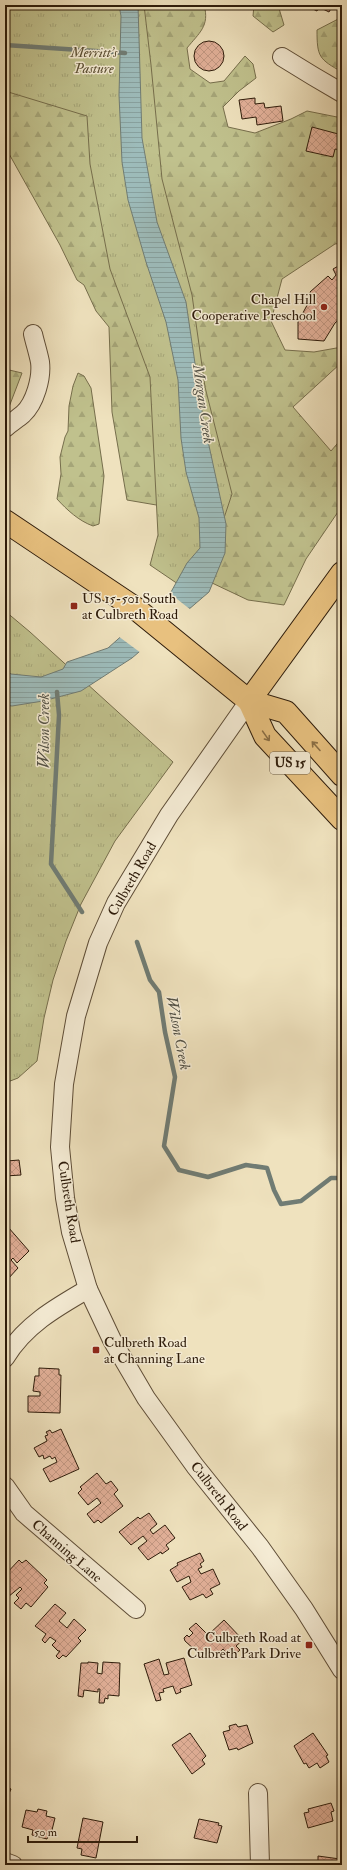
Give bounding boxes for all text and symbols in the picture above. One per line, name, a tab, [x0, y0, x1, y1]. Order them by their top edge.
park label: Merritt's Pasture	[70, 44, 119, 77]
place label: Chapel Hill Cooperative Preschool	[192, 291, 316, 325]
marker: Chapel Hill Cooperative Preschool	[319, 302, 329, 312]
water label: Morgan Creek	[188, 362, 218, 445]
place label: US 15-501 South at Culbreth Road	[82, 590, 178, 623]
marker: US 15-501 South at Culbreth Road	[69, 601, 79, 611]
water label: Wilson Creek	[35, 693, 54, 769]
one-way arrow	[262, 730, 270, 741]
one-way arrow	[311, 741, 321, 751]
road number: US 15	[270, 752, 310, 774]
street label: Culbreth Road	[104, 839, 160, 919]
water label: Wilson Creek	[161, 994, 195, 1072]
street label: Culbreth Road	[54, 1160, 84, 1244]
place label: Culbreth Road at Channing Lane	[104, 1334, 205, 1367]
marker: Culbreth Road at Channing Lane	[91, 1345, 101, 1355]
street label: Culbreth Road	[187, 1458, 251, 1534]
street label: Channing Lane	[28, 1516, 106, 1586]
place label: Culbreth Road at Culbreth Park Drive	[187, 1629, 301, 1662]
marker: Culbreth Road at Culbreth Park Drive	[304, 1640, 314, 1650]
scale bar	[28, 1818, 137, 1844]
text: 50 m	[34, 1825, 58, 1840]

